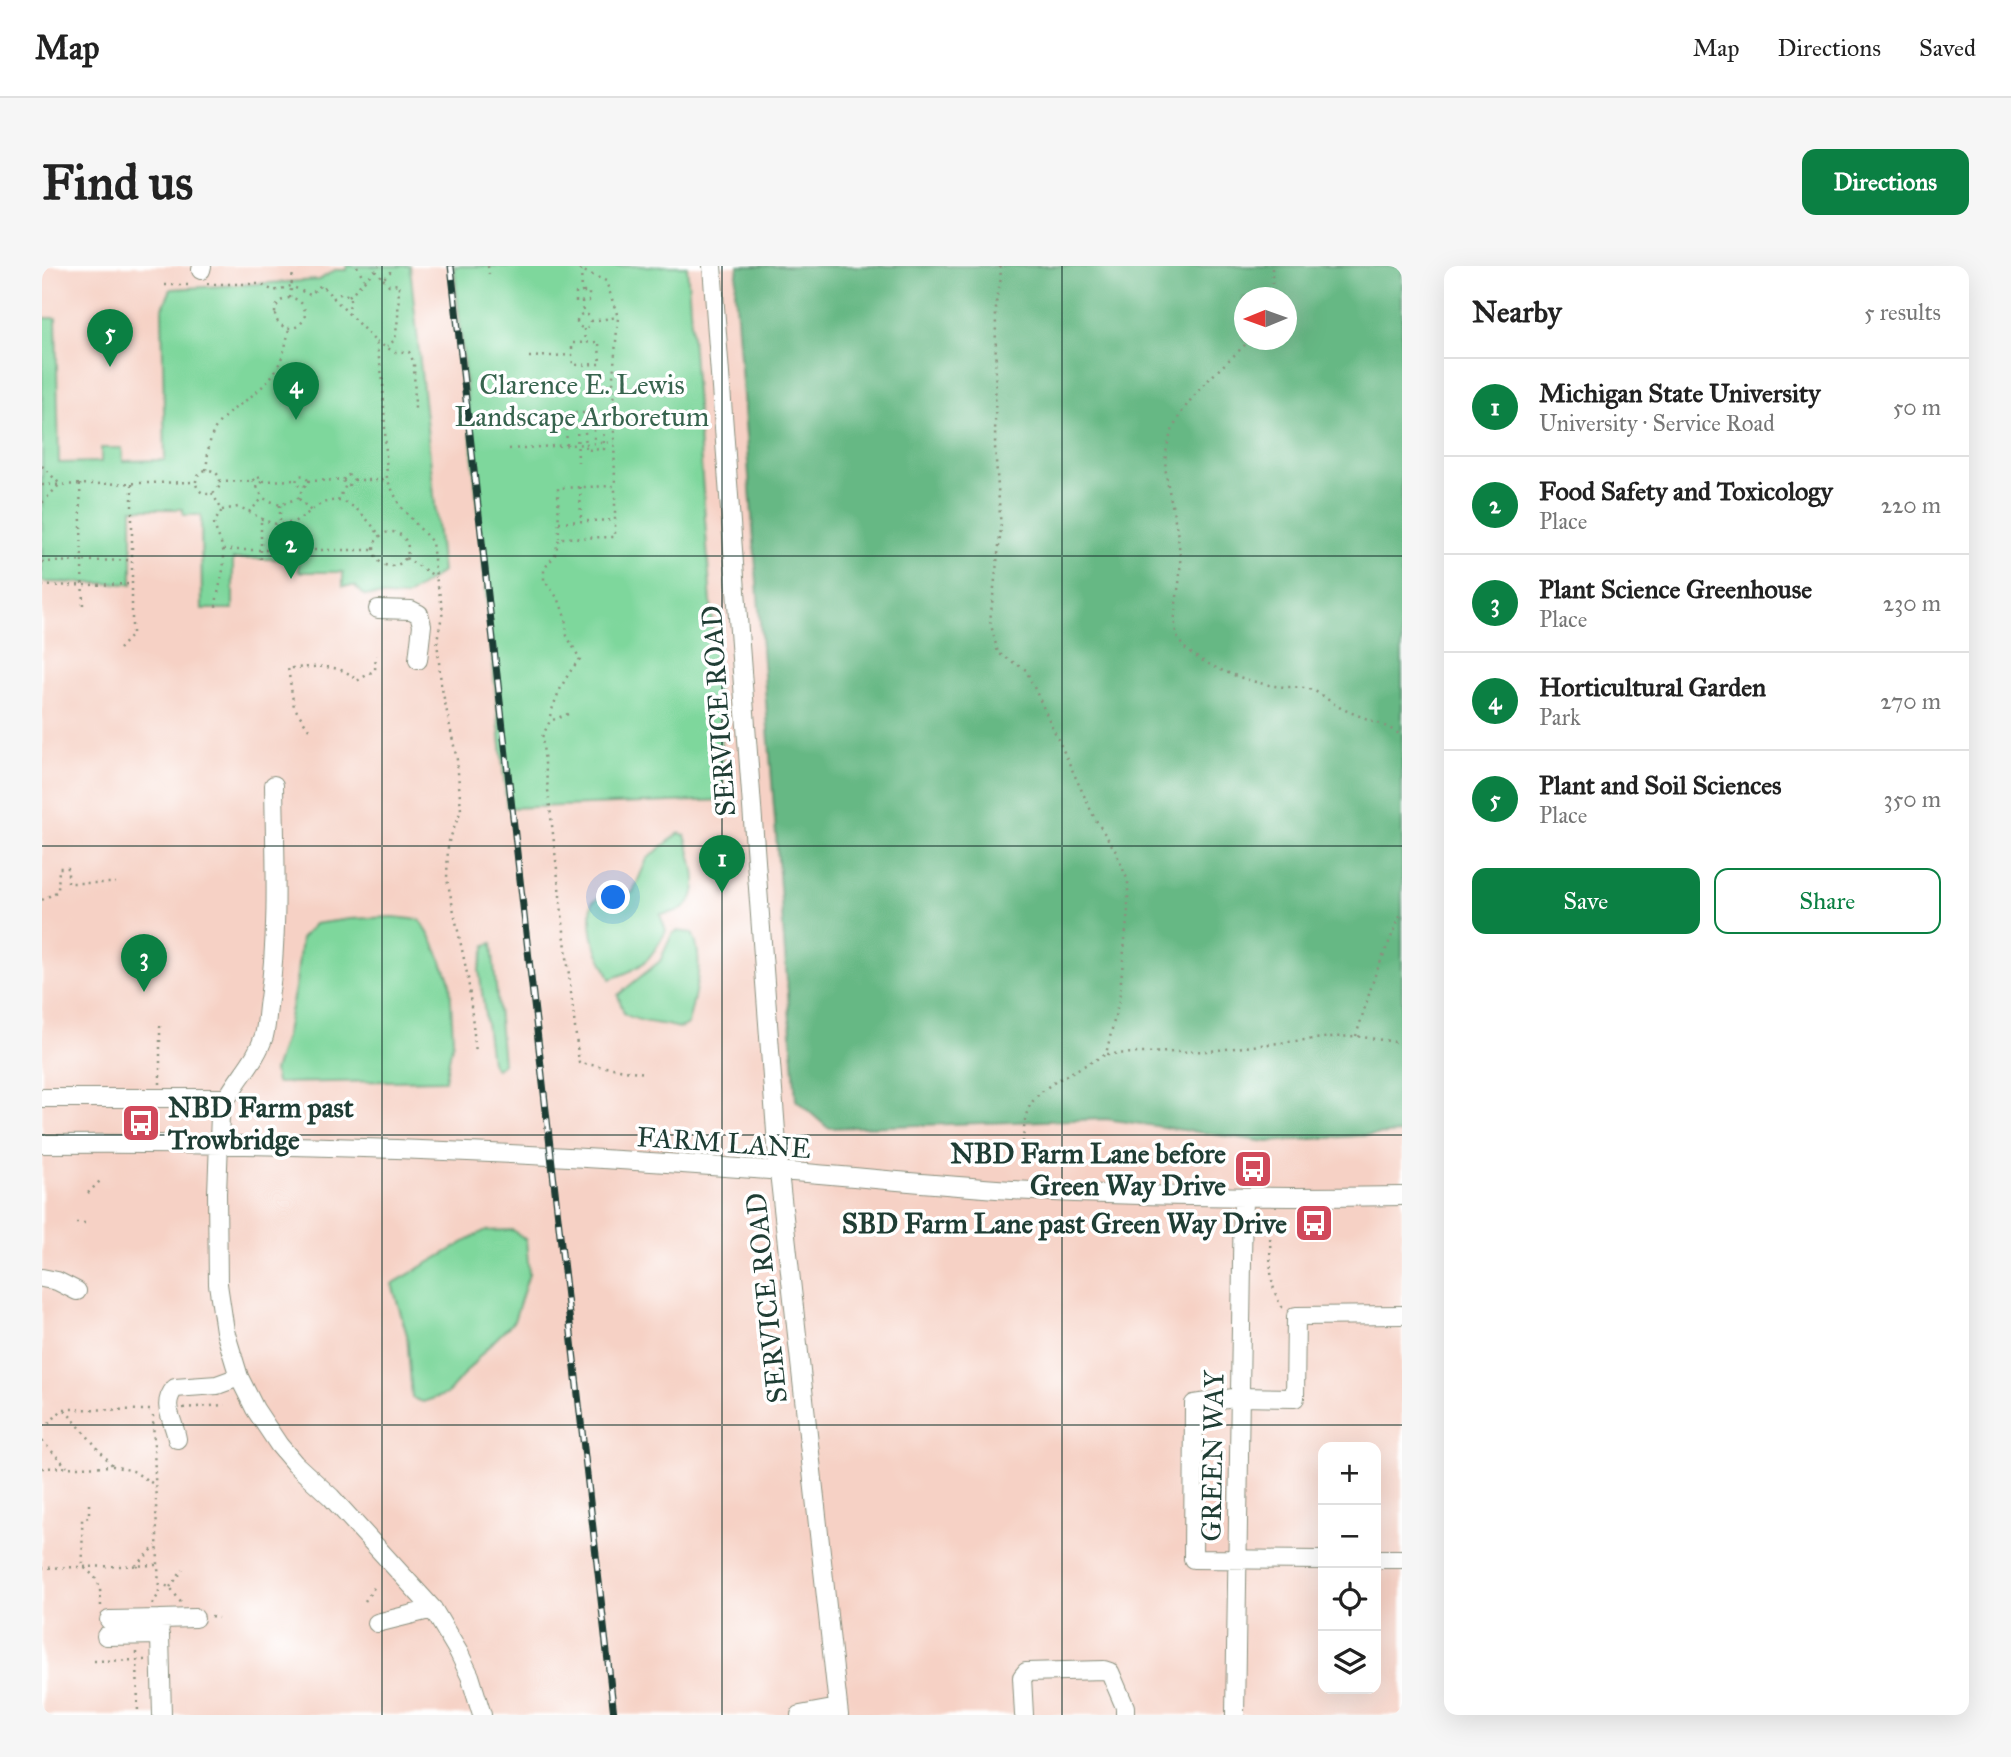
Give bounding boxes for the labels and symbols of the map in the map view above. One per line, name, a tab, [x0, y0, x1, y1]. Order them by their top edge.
north arrow	[1234, 287, 1297, 350]
pin: 5	[87, 309, 133, 367]
pin: 4	[273, 362, 319, 420]
park label: Clarence E. Lewis Landscape Arboretum	[455, 367, 709, 434]
pin: 2	[268, 521, 314, 579]
street label: SERVICE ROAD	[694, 604, 743, 818]
pin: 1	[699, 835, 745, 893]
your location	[596, 880, 630, 914]
pin: 3	[121, 934, 167, 992]
place label: NBD Farm past Trowbridge	[168, 1090, 354, 1157]
bus stop icon: NBD Farm past Trowbridge	[120, 1102, 162, 1144]
street label: FARM LANE	[636, 1119, 812, 1166]
place label: NBD Farm Lane before Green Way Drive	[950, 1136, 1226, 1203]
bus stop icon: NBD Farm Lane before Green Way Drive	[1232, 1148, 1274, 1190]
street label: SERVICE ROAD	[738, 1191, 795, 1405]
bus stop icon: SBD Farm Lane past Green Way Drive	[1293, 1202, 1335, 1244]
place label: SBD Farm Lane past Green Way Drive	[842, 1206, 1287, 1241]
street label: GREEN WAY	[1194, 1369, 1232, 1542]

